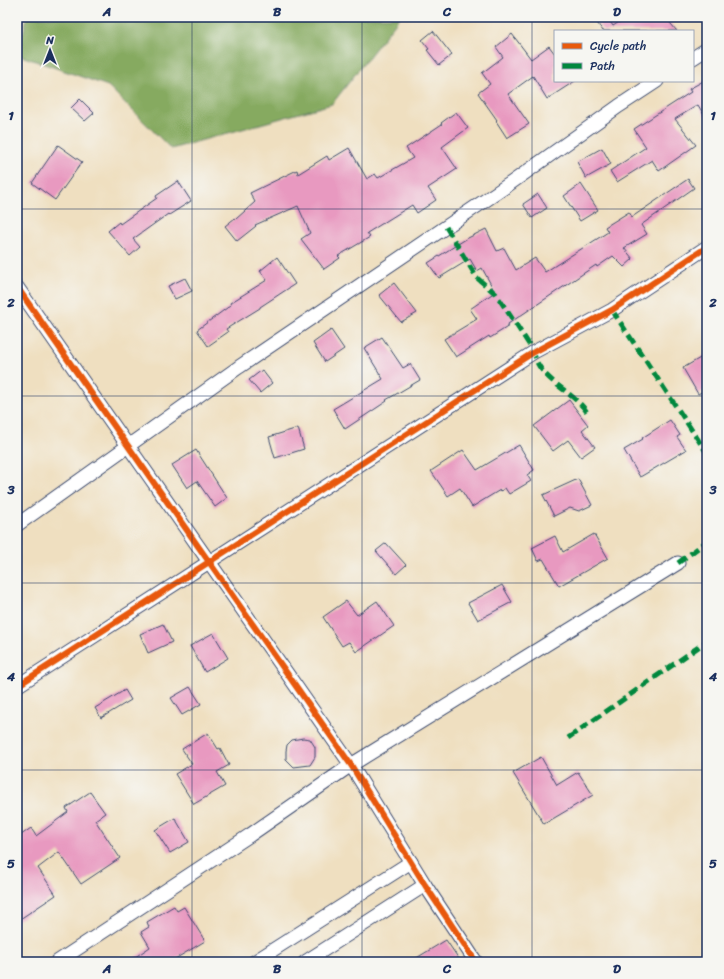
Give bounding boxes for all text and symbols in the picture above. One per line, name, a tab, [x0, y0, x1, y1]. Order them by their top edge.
text: A	[102, 0, 111, 23]
text: B	[273, 0, 282, 23]
text: C	[442, 0, 452, 23]
text: D	[613, 0, 621, 23]
north arrow	[30, 30, 70, 70]
legend	[554, 30, 694, 82]
text: N	[45, 31, 54, 50]
text: Cycle path	[590, 35, 646, 57]
text: Path	[590, 55, 615, 77]
text: 1	[8, 104, 14, 127]
text: 1	[710, 104, 716, 127]
text: 2	[6, 291, 15, 314]
text: 2	[708, 291, 717, 314]
text: 3	[6, 478, 15, 501]
text: 3	[708, 478, 717, 501]
text: 4	[6, 665, 16, 688]
text: 4	[708, 665, 718, 688]
text: 5	[7, 852, 15, 875]
text: 5	[709, 852, 717, 875]
text: A	[102, 957, 111, 979]
text: B	[273, 957, 282, 979]
text: C	[442, 957, 452, 979]
text: D	[613, 957, 621, 979]

